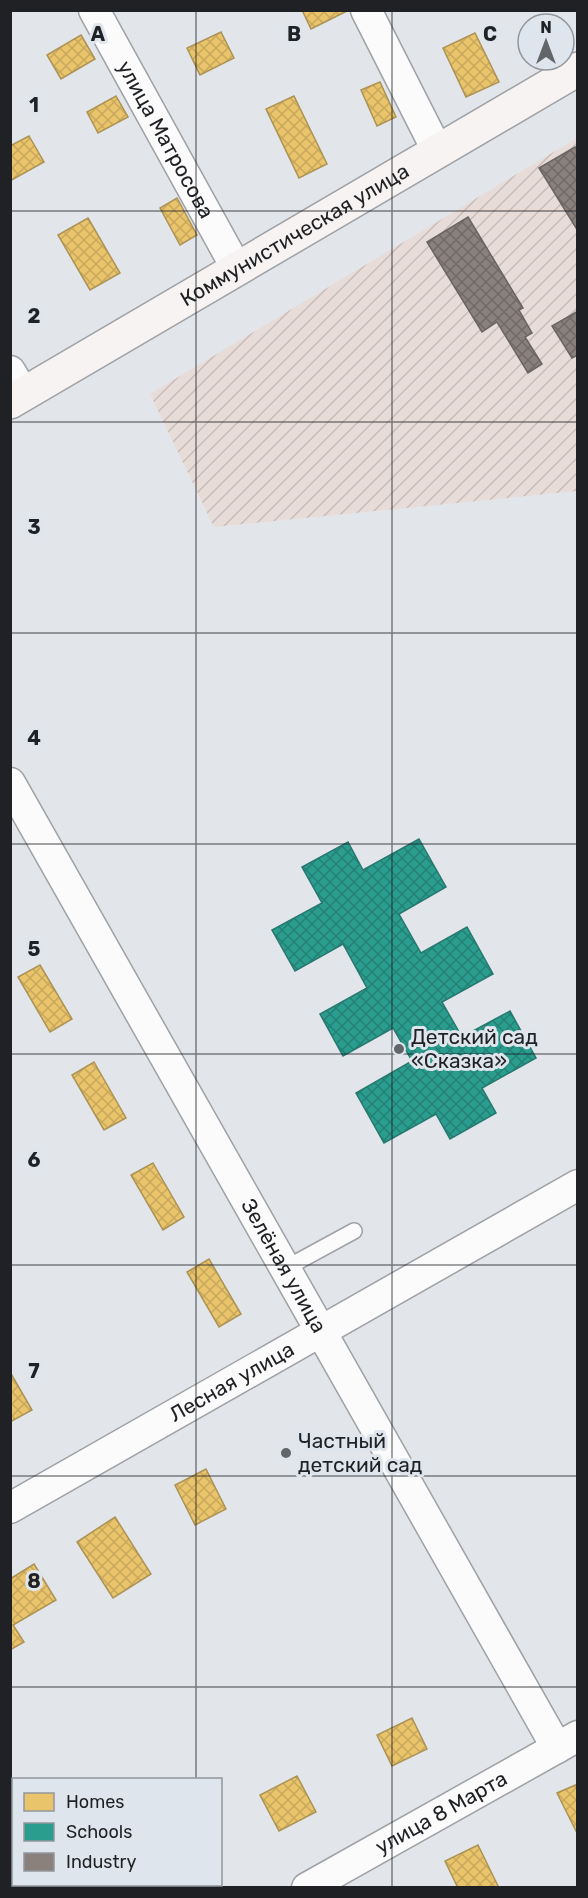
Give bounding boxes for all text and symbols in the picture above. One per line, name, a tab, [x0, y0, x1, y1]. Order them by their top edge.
north arrow	[516, 12, 576, 72]
text: N	[540, 18, 552, 37]
text: A	[91, 22, 106, 46]
text: B	[287, 22, 301, 46]
text: C	[483, 22, 497, 46]
street label: улица Матросова	[112, 56, 220, 223]
text: 1	[29, 93, 39, 117]
street label: Коммунистическая улица	[176, 158, 413, 311]
text: 2	[28, 304, 41, 328]
text: 3	[27, 515, 41, 539]
text: 4	[27, 726, 41, 750]
text: 5	[28, 937, 41, 961]
place label: Детский сад «Сказка»	[411, 1024, 538, 1073]
marker: Детский сад «Сказка»	[392, 1042, 406, 1056]
text: 6	[27, 1148, 41, 1172]
street label: Зелёная улица	[236, 1194, 332, 1337]
street label: Лесная улица	[165, 1336, 298, 1427]
text: 7	[28, 1359, 40, 1383]
place label: Частный детский сад	[298, 1428, 422, 1477]
marker: Частный детский сад	[279, 1446, 293, 1460]
text: 8	[27, 1569, 41, 1593]
street label: улица 8 Марта	[371, 1765, 511, 1859]
legend	[12, 1778, 222, 1886]
text: Homes	[66, 1791, 124, 1813]
text: Schools	[66, 1821, 132, 1843]
text: Industry	[66, 1851, 136, 1873]

